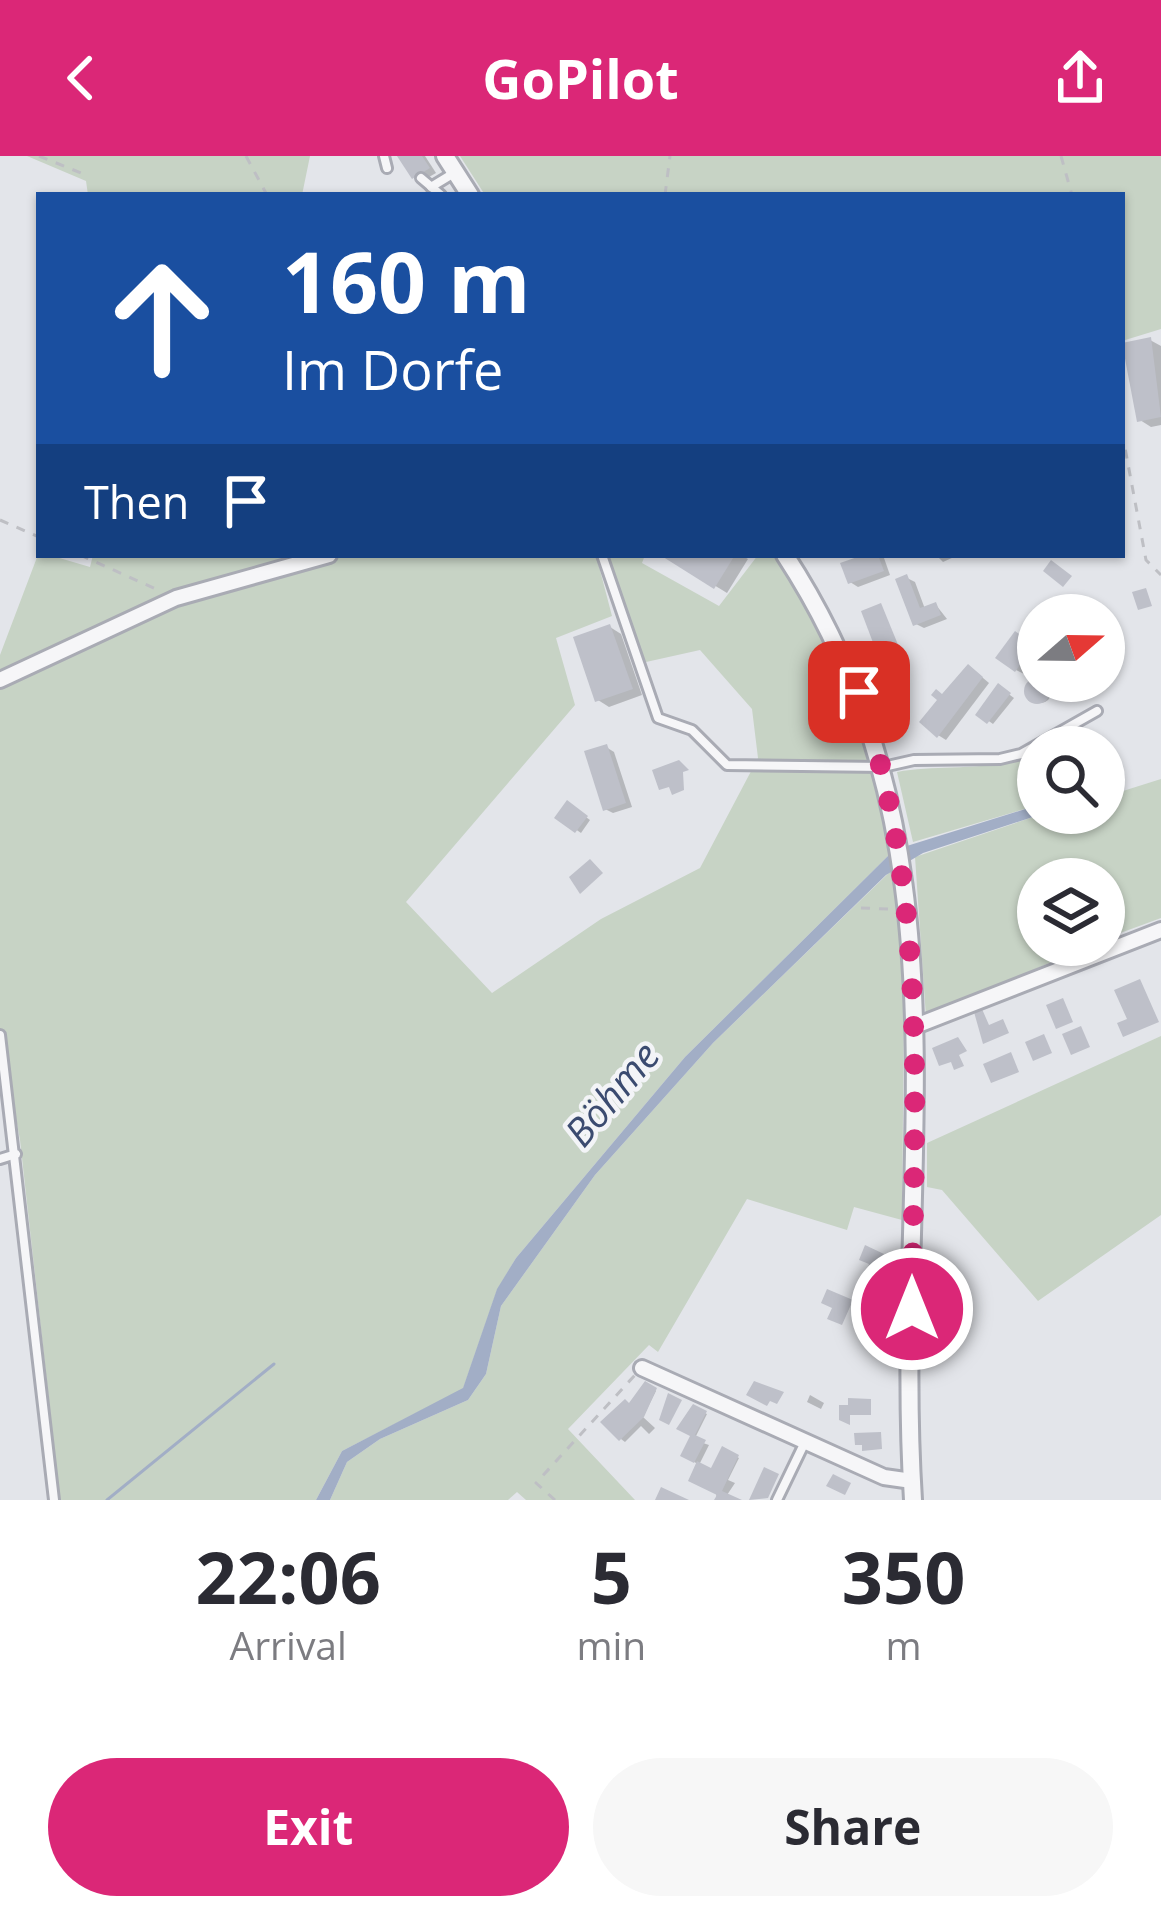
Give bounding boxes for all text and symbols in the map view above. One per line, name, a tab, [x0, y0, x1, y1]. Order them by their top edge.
text: GoPilot	[482, 41, 679, 115]
icon: back	[48, 45, 114, 111]
icon: share	[1047, 45, 1113, 111]
text: 160 m	[282, 223, 530, 338]
icon: ahead	[84, 240, 240, 396]
text: Im Dorfe	[282, 332, 503, 406]
icon: arrive	[213, 468, 279, 534]
text: Then	[84, 471, 189, 532]
north arrow	[1017, 594, 1125, 702]
map controls	[1017, 594, 1125, 966]
pin	[808, 641, 910, 743]
icon: arrive	[826, 659, 892, 725]
button: search	[1017, 726, 1125, 834]
button: layers	[1017, 858, 1125, 966]
water label: Böhme	[552, 1030, 670, 1157]
position arrow	[849, 1246, 975, 1372]
text: 22:06	[196, 1527, 381, 1625]
text: 5	[591, 1527, 632, 1625]
text: 350	[842, 1527, 965, 1625]
text: Arrival	[230, 1618, 347, 1671]
text: min	[576, 1618, 646, 1671]
text: m	[886, 1618, 922, 1671]
button: Exit	[48, 1758, 569, 1896]
button: Share	[593, 1758, 1113, 1896]

